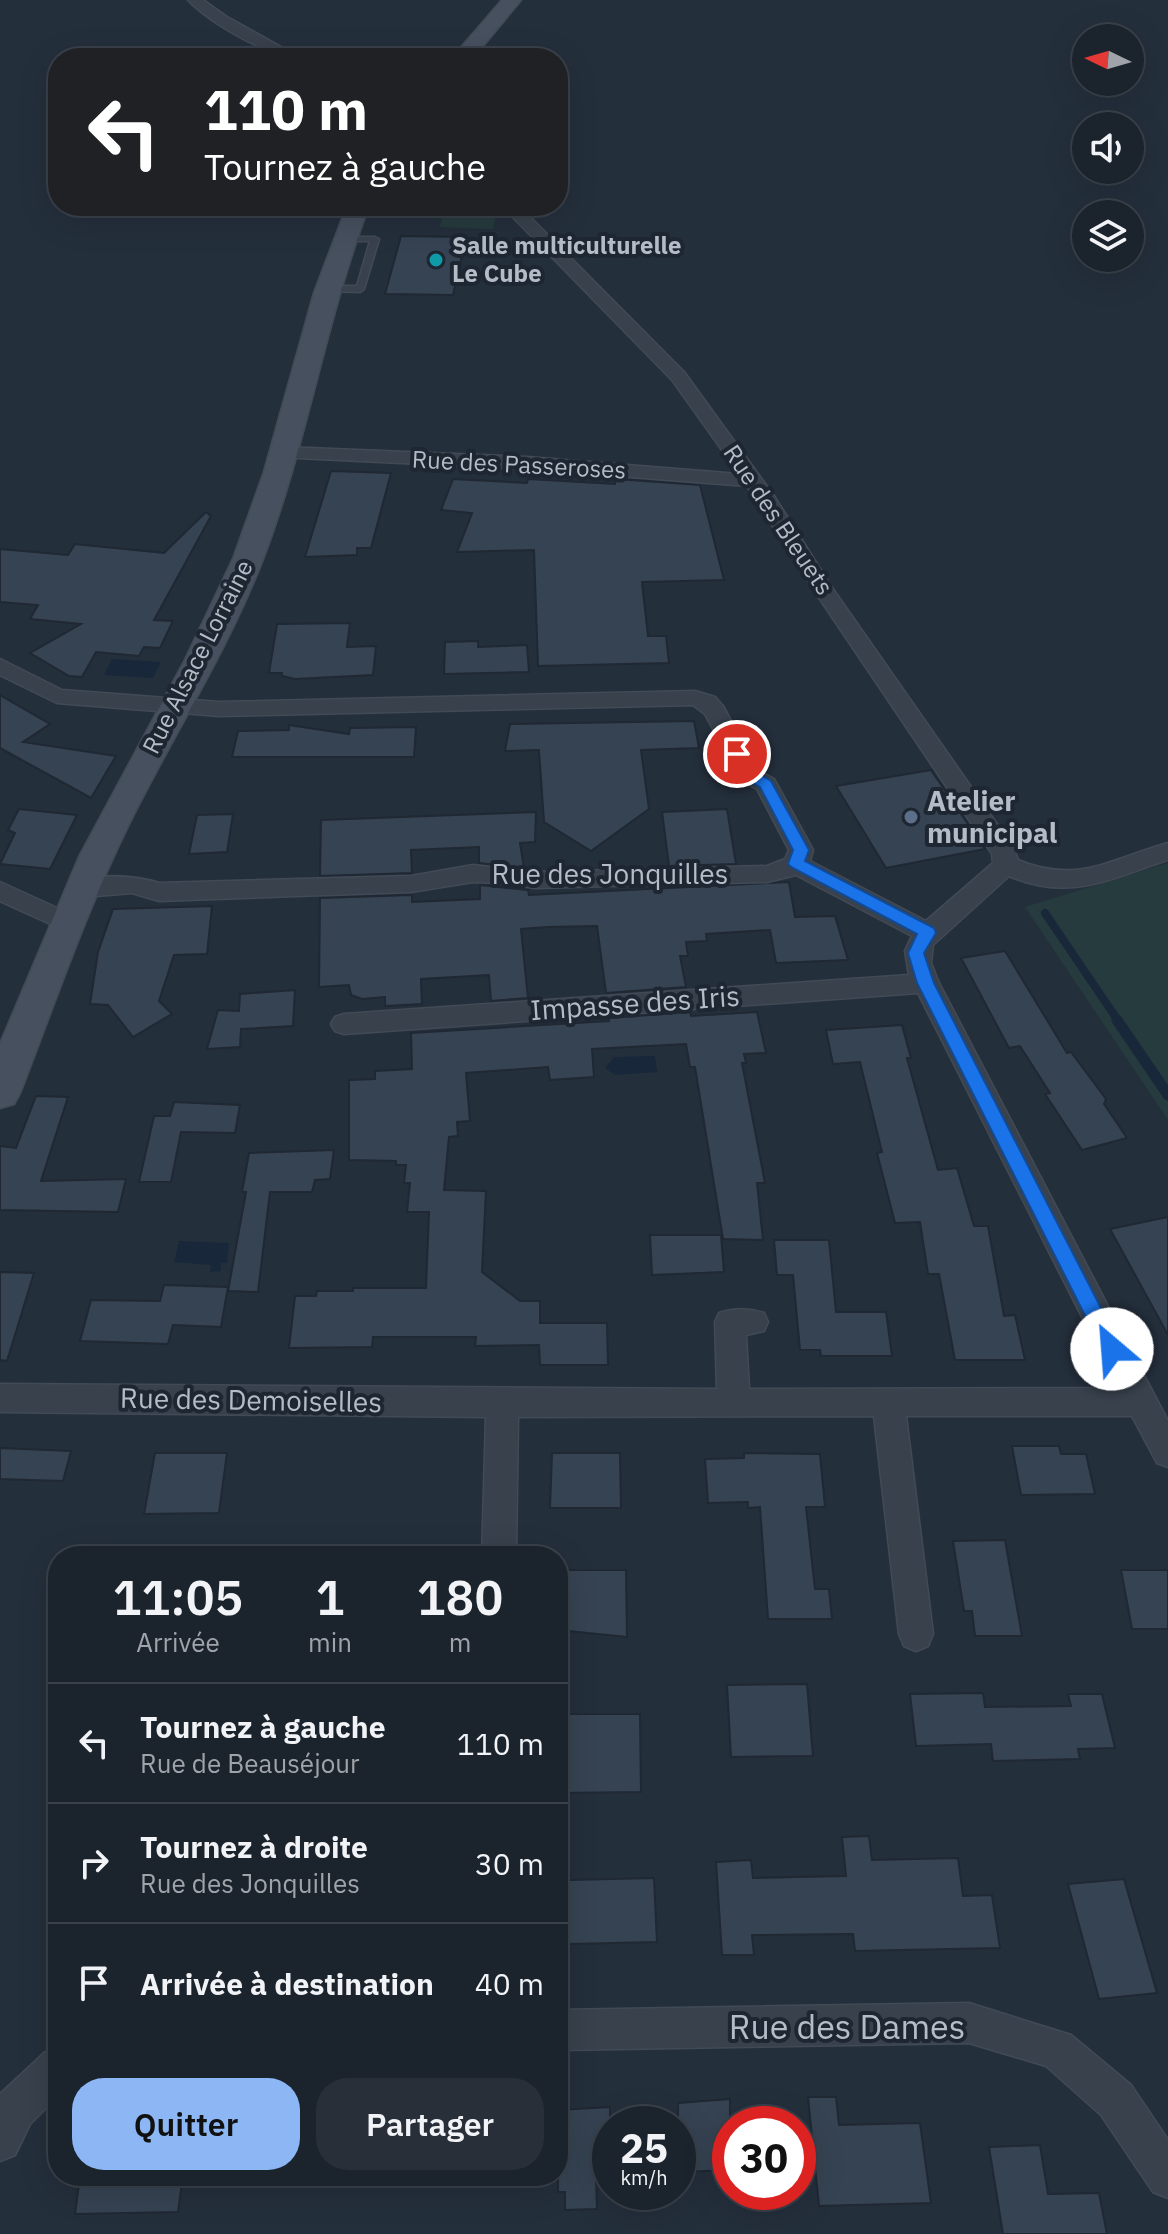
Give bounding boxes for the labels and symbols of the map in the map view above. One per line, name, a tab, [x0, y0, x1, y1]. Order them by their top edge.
north arrow	[1072, 24, 1144, 96]
place label: Salle multiculturelle Le Cube	[452, 229, 681, 289]
marker: Salle multiculturelle Le Cube	[427, 251, 445, 269]
street label: Rue des Bleuets	[717, 438, 841, 601]
street label: Rue des Passeroses	[411, 442, 627, 486]
street label: Rue Alsace Lorraine	[134, 554, 260, 759]
pin	[703, 720, 771, 788]
place label: Atelier municipal	[927, 782, 1057, 851]
marker: Atelier municipal	[902, 808, 920, 826]
street label: Rue des Jonquilles	[492, 855, 728, 892]
street label: Impasse des Iris	[529, 977, 741, 1028]
position arrow	[1070, 1307, 1154, 1391]
street label: Rue des Demoiselles	[120, 1379, 382, 1420]
street label: Rue des Dames	[729, 2004, 965, 2048]
speed limit sign: 30	[712, 2106, 816, 2210]

